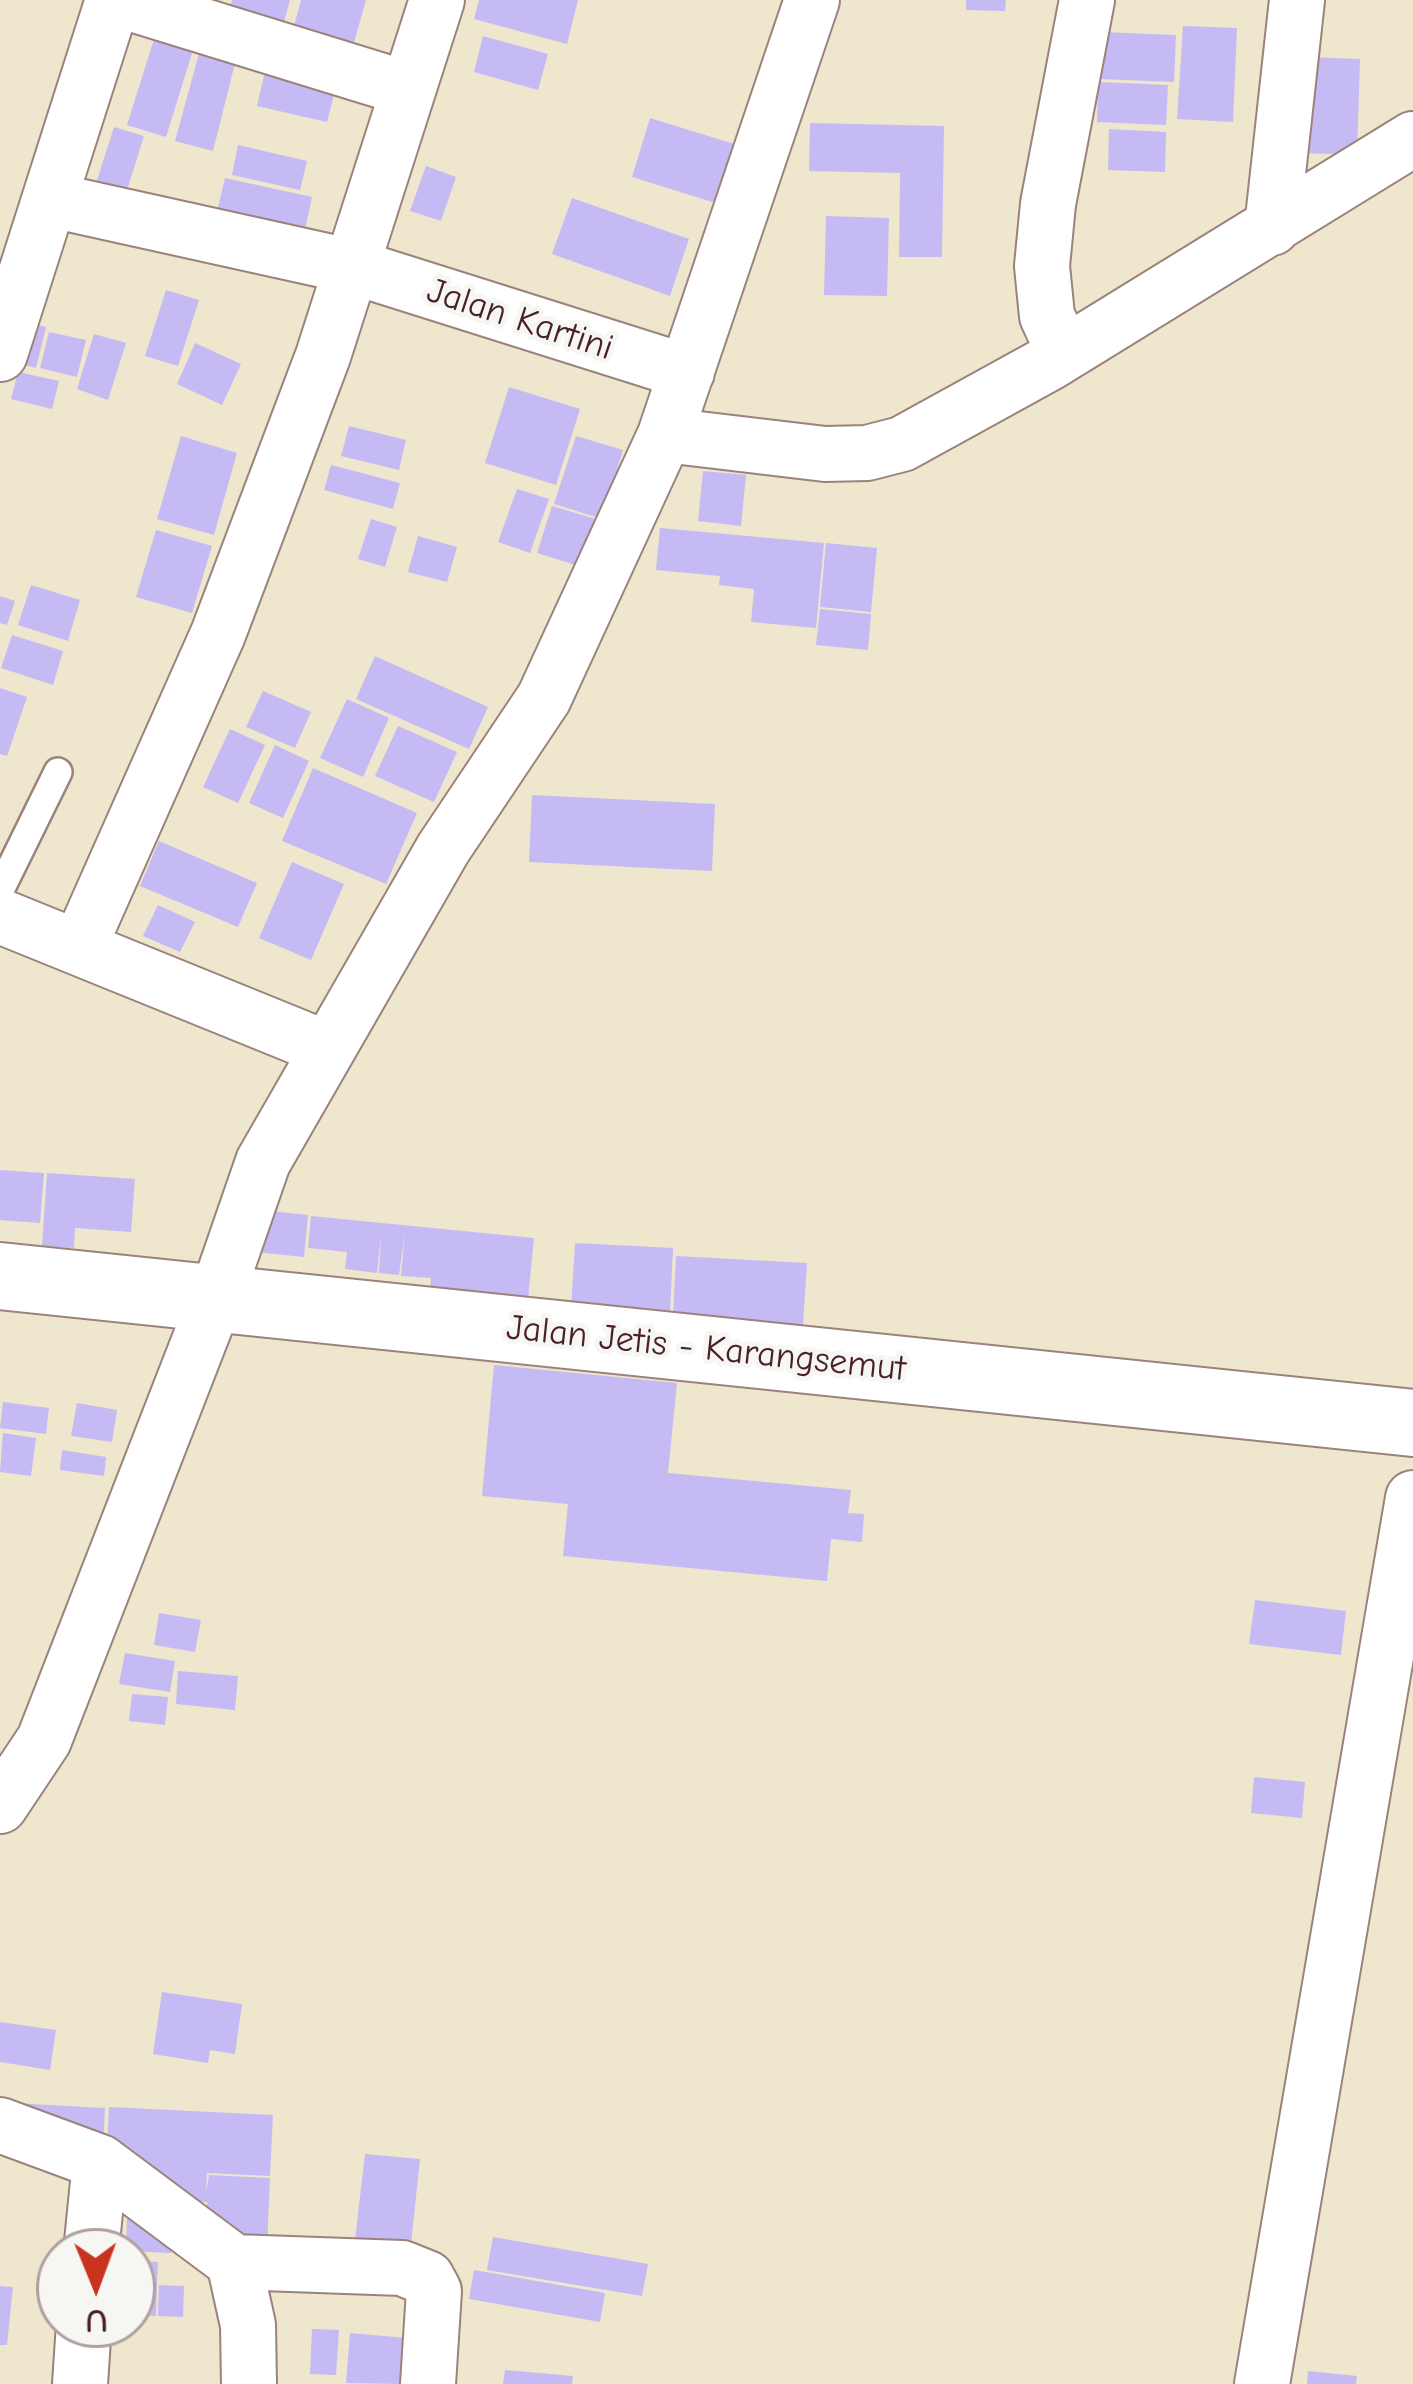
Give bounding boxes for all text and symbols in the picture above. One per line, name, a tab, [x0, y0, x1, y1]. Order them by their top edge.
street label: Jalan Kartini	[422, 270, 618, 370]
street label: Jalan Jetis - Karangsemut	[504, 1307, 908, 1391]
north arrow	[36, 2228, 156, 2348]
text: U	[85, 2302, 108, 2340]

